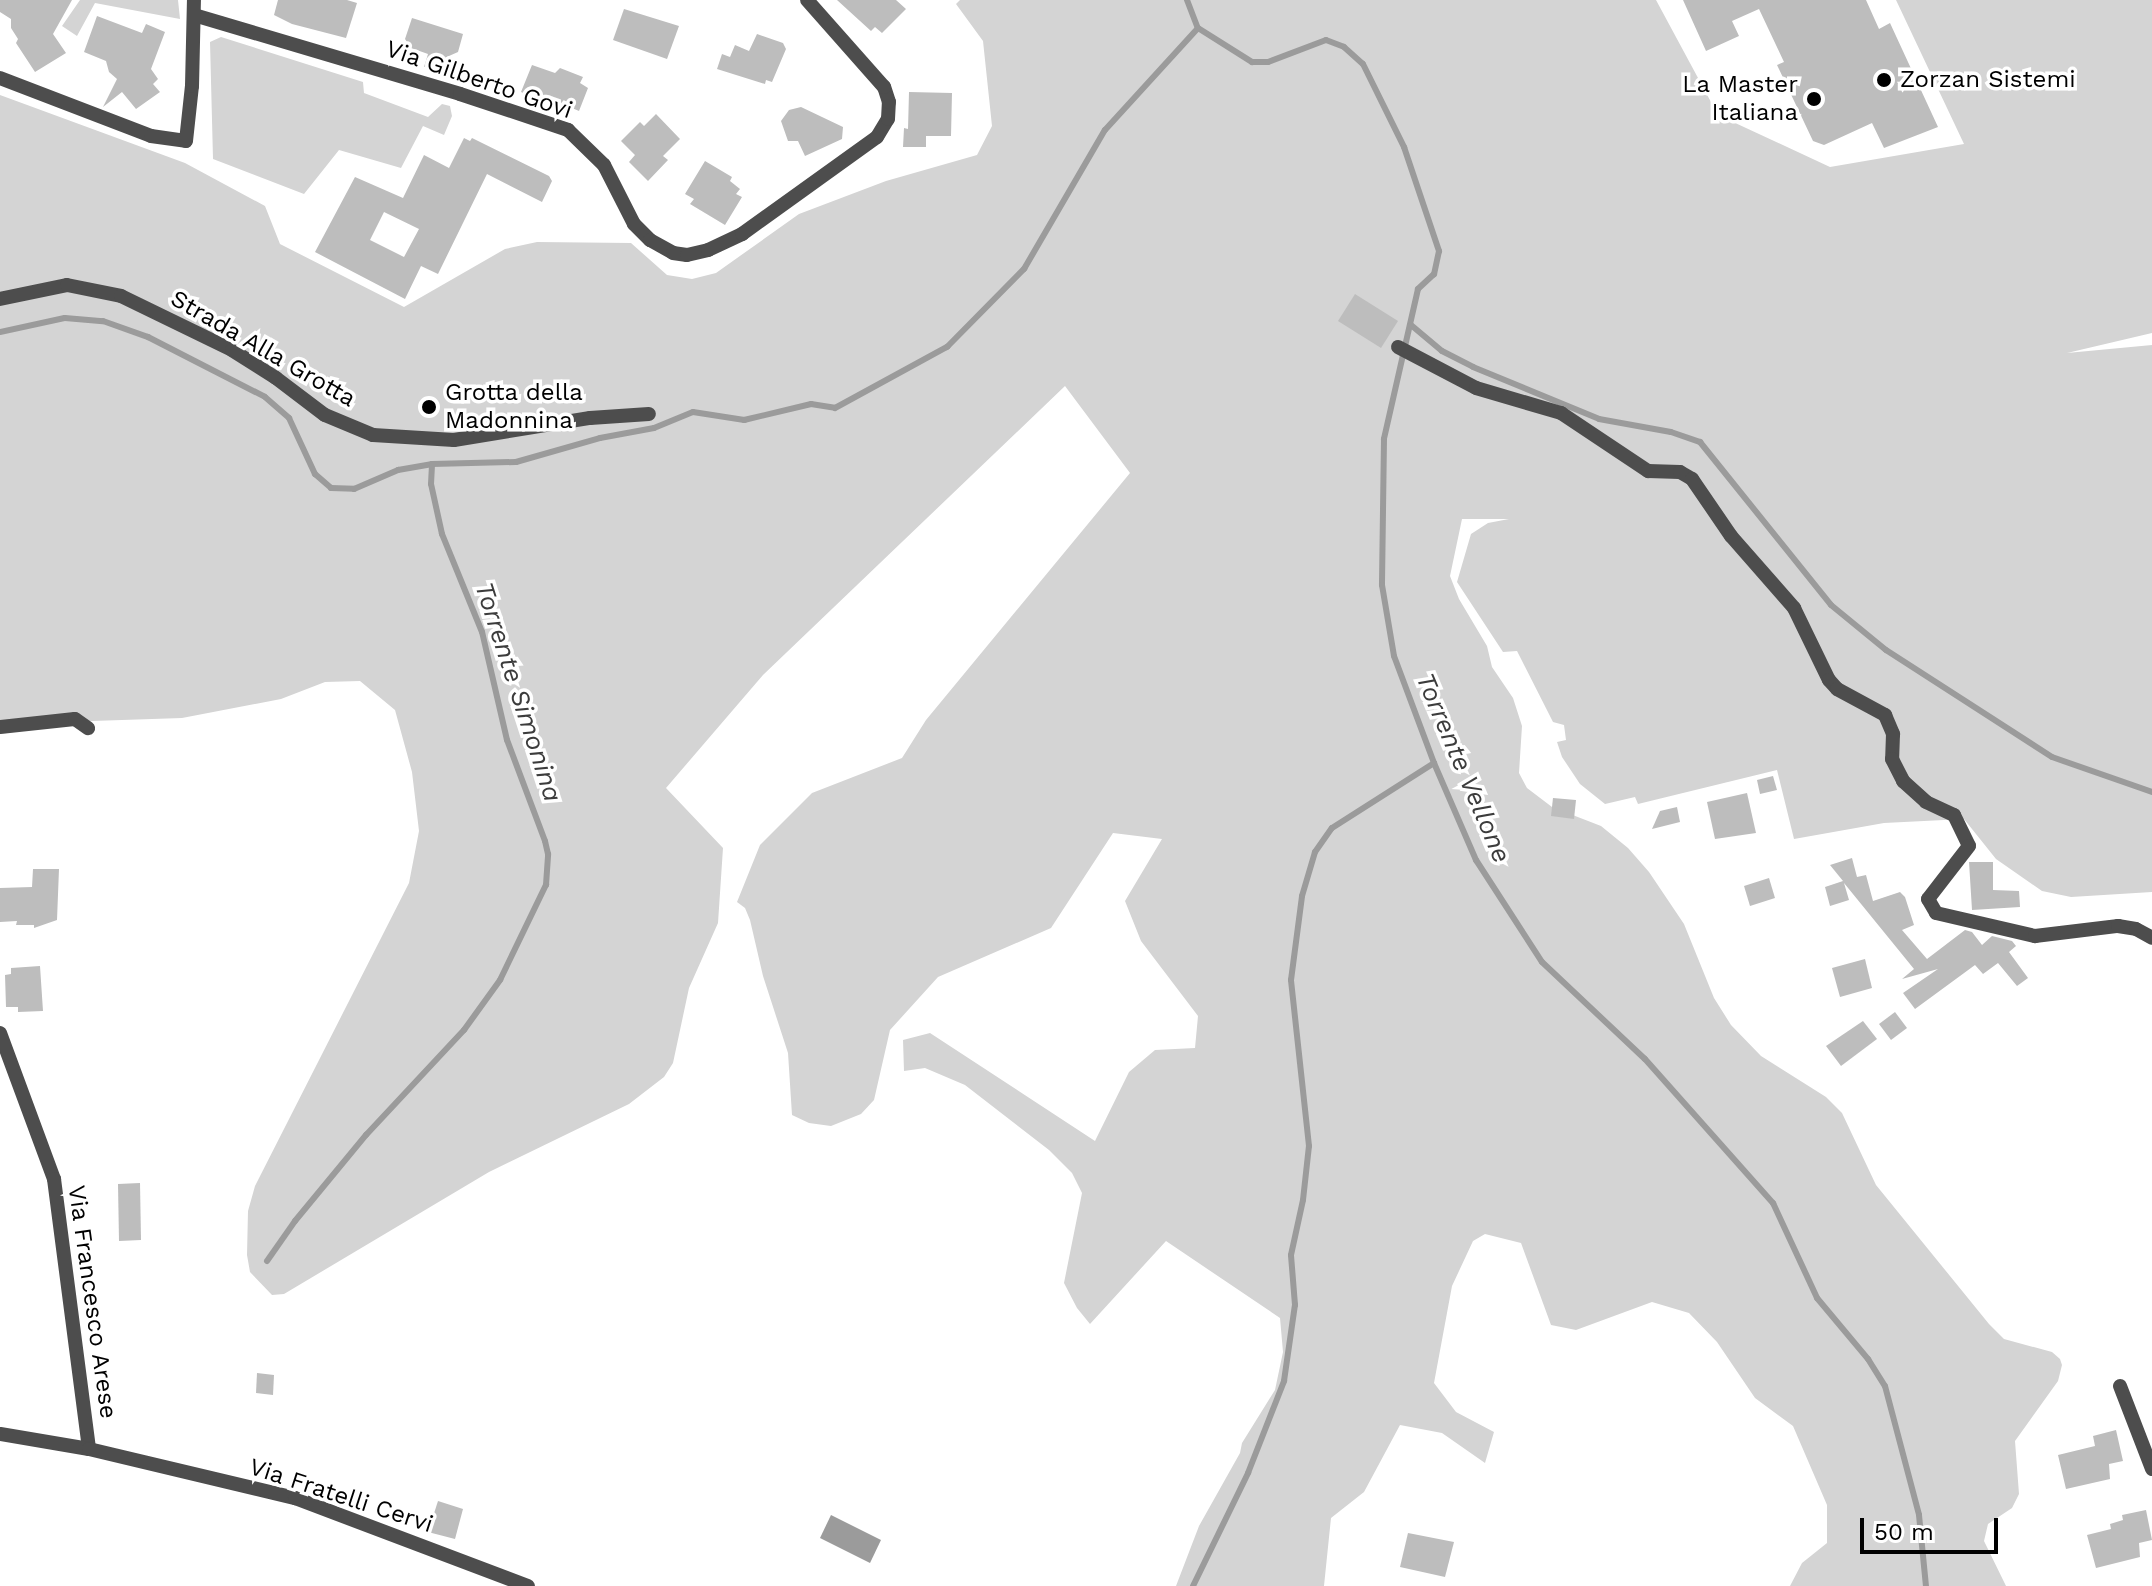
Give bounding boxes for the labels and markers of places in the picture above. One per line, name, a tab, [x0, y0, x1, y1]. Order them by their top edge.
place label: Zorzan Sistemi	[1900, 66, 2076, 94]
place label: La Master Italiana	[1682, 71, 1798, 127]
marker: Zorzan Sistemi	[1875, 71, 1893, 89]
marker: La Master Italiana	[1805, 90, 1823, 108]
place label: Grotta della Madonnina	[445, 379, 583, 435]
marker: Grotta della Madonnina	[420, 398, 438, 416]

